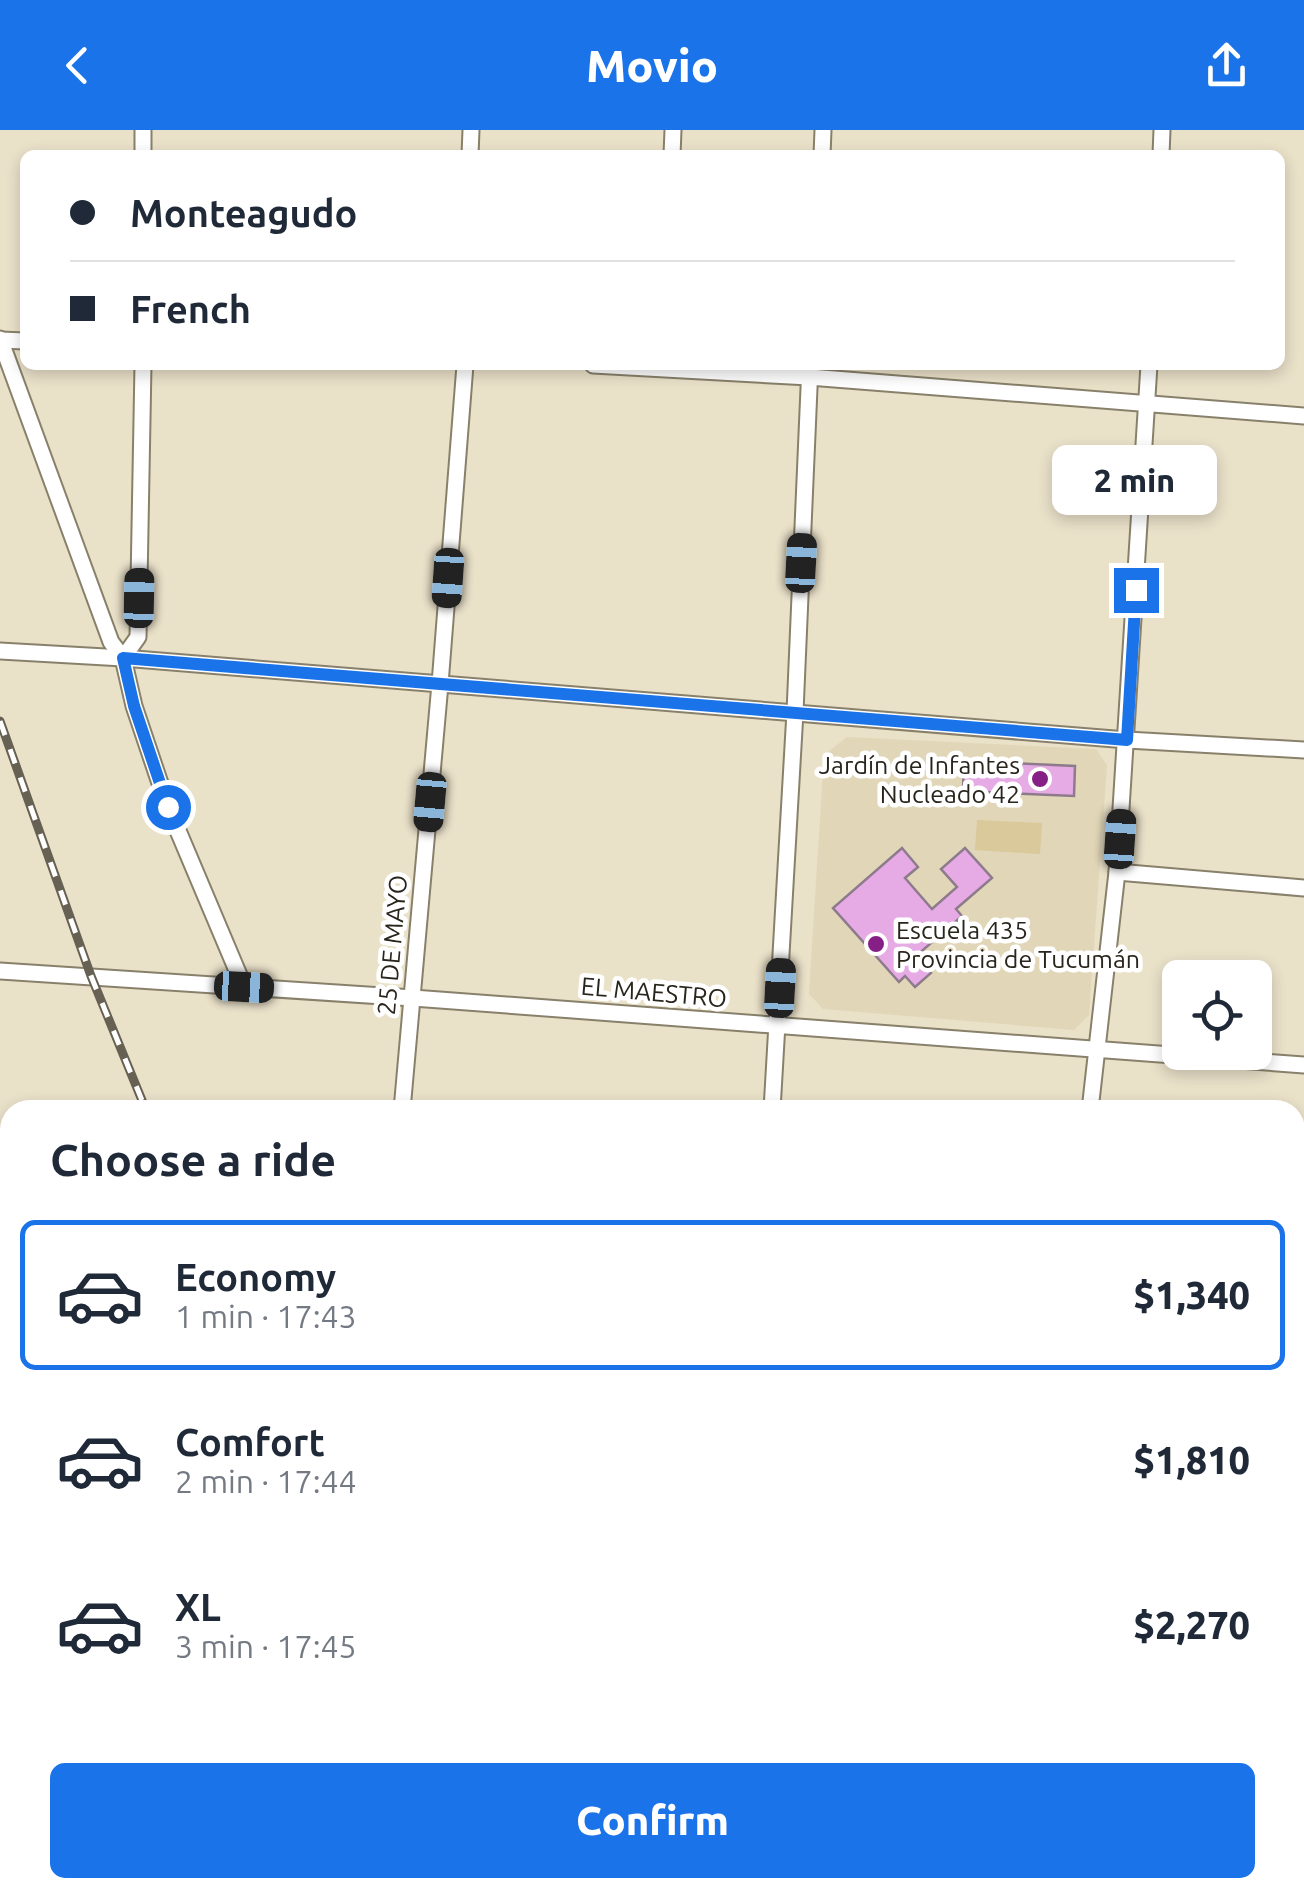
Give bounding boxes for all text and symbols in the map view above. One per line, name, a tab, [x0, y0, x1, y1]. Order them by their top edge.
icon: back	[50, 38, 105, 93]
icon: share	[1199, 38, 1254, 93]
text: Movio	[586, 40, 718, 91]
text: Monteagudo	[130, 192, 358, 234]
text: French	[130, 288, 251, 330]
callout: 2 min	[1054, 445, 1218, 515]
text: 2 min	[1094, 462, 1175, 498]
car	[784, 532, 818, 594]
car	[431, 547, 465, 609]
car	[123, 568, 155, 628]
route end	[1114, 568, 1159, 613]
place label: Jardín de Infantes Nucleado 42	[819, 751, 1020, 808]
marker: Jardín de Infantes Nucleado 42	[1029, 768, 1051, 790]
car	[412, 771, 448, 833]
route start	[146, 785, 191, 830]
car	[1103, 808, 1137, 870]
street label: 25 DE MAYO	[372, 874, 412, 1016]
place label: Escuela 435 Provincia de Tucumán	[896, 916, 1140, 973]
marker: Escuela 435 Provincia de Tucumán	[865, 933, 887, 955]
car	[763, 957, 797, 1019]
map controls	[1162, 960, 1272, 1070]
button: locate	[1162, 960, 1272, 1070]
car	[213, 970, 275, 1004]
street label: EL MAESTRO	[580, 972, 728, 1012]
text: Choose a ride	[50, 1134, 336, 1185]
icon: car	[55, 1250, 145, 1340]
text: Economy	[175, 1256, 336, 1298]
text: $1,340	[1133, 1274, 1250, 1316]
text: 1 min · 17:43	[175, 1298, 357, 1334]
icon: car	[55, 1415, 145, 1505]
text: Comfort	[175, 1421, 325, 1463]
text: $1,810	[1133, 1439, 1250, 1481]
text: 2 min · 17:44	[175, 1463, 357, 1499]
icon: car	[55, 1580, 145, 1670]
text: XL	[175, 1586, 221, 1628]
text: $2,270	[1133, 1604, 1250, 1646]
text: 3 min · 17:45	[175, 1628, 357, 1664]
button: Confirm	[50, 1763, 1255, 1878]

